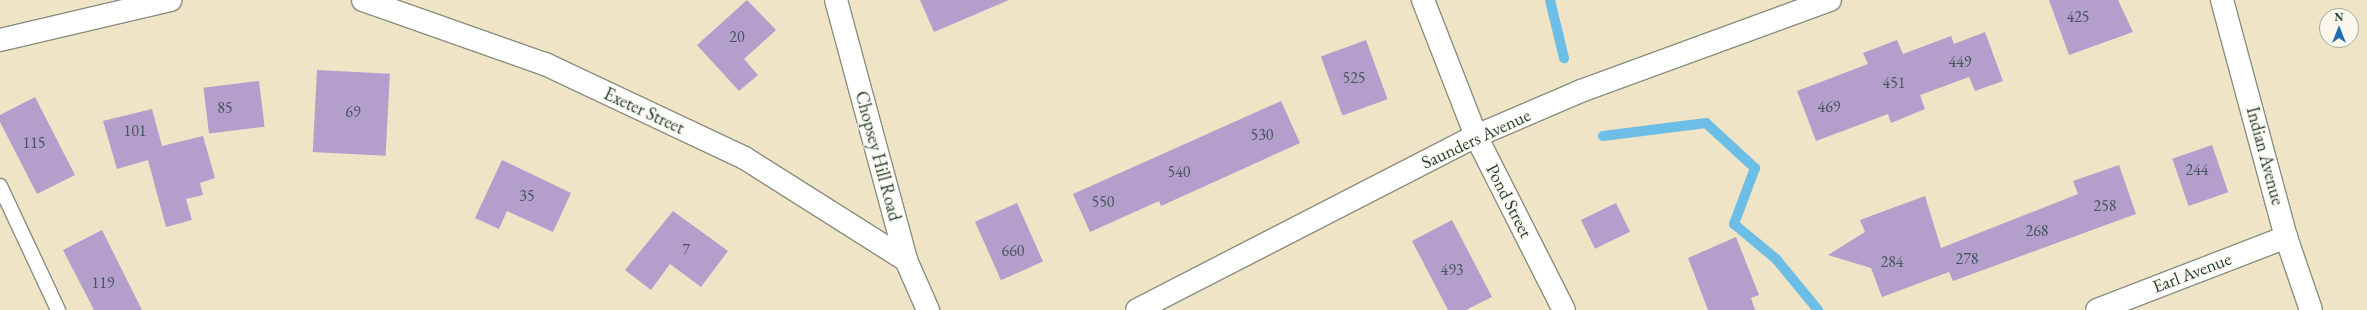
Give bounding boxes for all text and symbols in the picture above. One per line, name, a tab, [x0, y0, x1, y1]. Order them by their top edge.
house number: 425	[2066, 7, 2090, 27]
north arrow	[2319, 8, 2359, 48]
text: N	[2335, 10, 2343, 24]
house number: 20	[729, 27, 745, 47]
house number: 449	[1948, 52, 1972, 72]
house number: 525	[1342, 68, 1366, 88]
house number: 451	[1882, 73, 1906, 93]
street label: Exeter Street	[600, 83, 688, 139]
street label: Chopsey Hill Road	[850, 89, 906, 223]
house number: 469	[1817, 97, 1841, 117]
house number: 85	[217, 98, 233, 118]
house number: 69	[345, 102, 361, 122]
street label: Saunders Avenue	[1418, 104, 1534, 174]
street label: Indian Avenue	[2241, 104, 2289, 208]
house number: 101	[123, 121, 147, 141]
house number: 530	[1250, 125, 1274, 145]
house number: 115	[22, 133, 46, 153]
house number: 244	[2185, 160, 2209, 180]
street label: Pond Street	[1481, 161, 1537, 241]
house number: 540	[1167, 162, 1191, 182]
house number: 35	[519, 186, 535, 206]
house number: 550	[1091, 192, 1115, 212]
house number: 258	[2093, 196, 2117, 216]
house number: 268	[2025, 221, 2049, 241]
house number: 7	[682, 240, 690, 260]
house number: 660	[1001, 241, 1025, 261]
street label: Earl Avenue	[2150, 248, 2234, 298]
house number: 278	[1955, 249, 1979, 269]
house number: 284	[1880, 252, 1904, 272]
house number: 493	[1440, 260, 1464, 280]
house number: 119	[91, 273, 115, 293]

